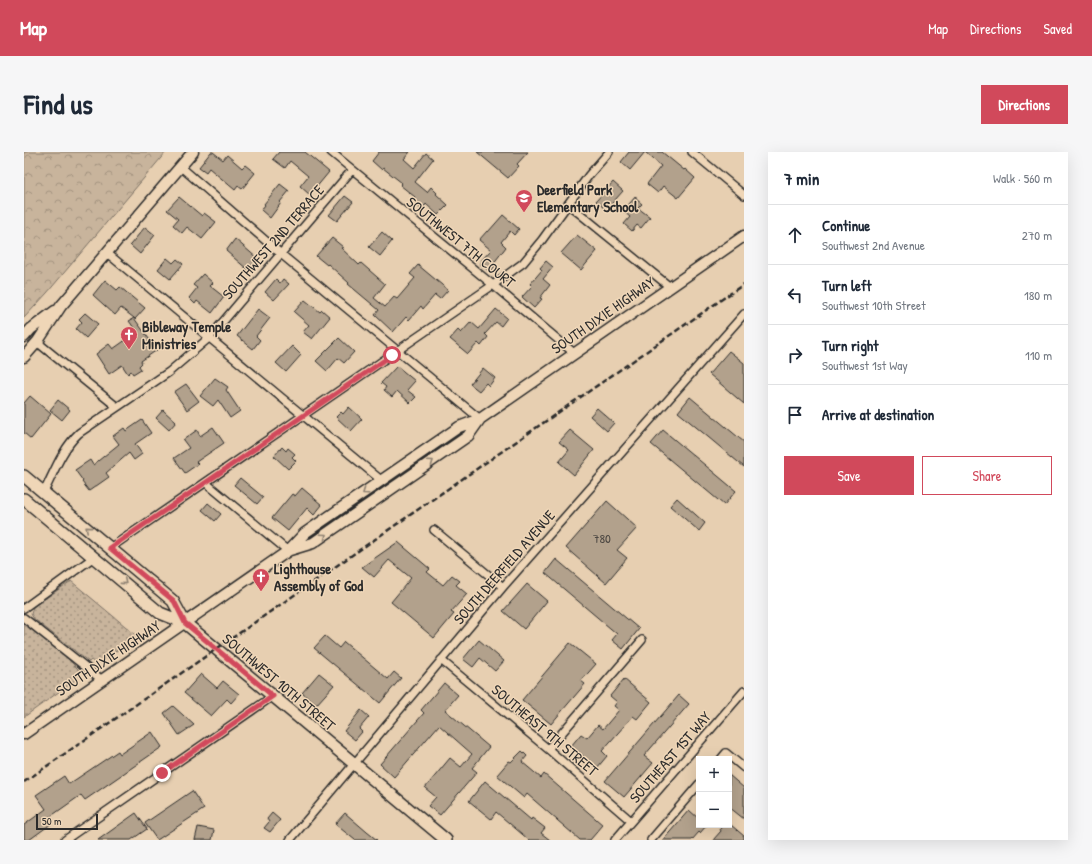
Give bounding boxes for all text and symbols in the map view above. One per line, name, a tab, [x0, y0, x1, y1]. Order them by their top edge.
text: Map	[20, 15, 47, 41]
text: Map	[928, 19, 948, 38]
text: Directions	[970, 19, 1021, 38]
text: Saved	[1043, 19, 1072, 38]
text: Find us	[24, 85, 93, 123]
button: Directions	[981, 85, 1068, 124]
text: 7 min	[784, 167, 819, 190]
text: Walk · 560 m	[993, 169, 1052, 187]
place label: Deerfield Park Elementary School	[537, 179, 639, 218]
street label: SOUTHWEST 2ND TERRACE	[217, 180, 329, 304]
school or university icon: Deerfield Park Elementary School	[514, 188, 534, 213]
street label: SOUTHWEST 7TH COURT	[402, 192, 521, 293]
text: Continue	[822, 215, 870, 236]
icon: ahead	[784, 224, 806, 246]
text: 270 m	[1022, 226, 1052, 244]
text: Southwest 2nd Avenue	[822, 236, 925, 254]
street label: SOUTH DIXIE HIGHWAY	[547, 271, 659, 359]
text: Turn left	[822, 275, 872, 296]
icon: left	[784, 284, 806, 306]
text: 180 m	[1024, 286, 1052, 304]
text: Southwest 10th Street	[822, 296, 926, 314]
place label: Bibleway Temple Ministries	[142, 316, 231, 354]
church icon: Bibleway Temple Ministries	[119, 325, 139, 350]
text: Turn right	[822, 335, 878, 356]
icon: right	[784, 344, 806, 366]
route start	[383, 346, 401, 364]
text: 110 m	[1025, 346, 1052, 364]
text: Southwest 1st Way	[822, 356, 908, 374]
icon: arrive	[784, 404, 806, 426]
text: Arrive at destination	[822, 404, 934, 425]
button: Save	[784, 456, 914, 495]
button: Share	[922, 456, 1052, 495]
one-way arrow	[427, 459, 434, 467]
one-way arrow	[362, 487, 369, 494]
street label: SOUTH DEERFIELD AVENUE	[448, 505, 560, 629]
one-way arrow	[85, 527, 92, 534]
house number: 780	[593, 529, 611, 547]
one-way arrow	[320, 533, 327, 541]
place label: Lighthouse Assembly of God	[274, 558, 363, 597]
church icon: Lighthouse Assembly of God	[251, 567, 271, 592]
one-way arrow	[119, 577, 127, 584]
street label: SOUTH DIXIE HIGHWAY	[51, 615, 165, 701]
street label: SOUTHWEST 10TH STREET	[218, 629, 341, 736]
street label: SOUTHEAST 9TH STREET	[487, 679, 603, 781]
street label: SOUTHEAST 1ST WAY	[624, 707, 716, 807]
map controls	[696, 756, 732, 828]
button: +	[696, 756, 732, 792]
route end	[153, 764, 171, 782]
button: −	[696, 792, 732, 828]
scale bar	[36, 812, 98, 831]
text: 50 m	[42, 814, 62, 828]

